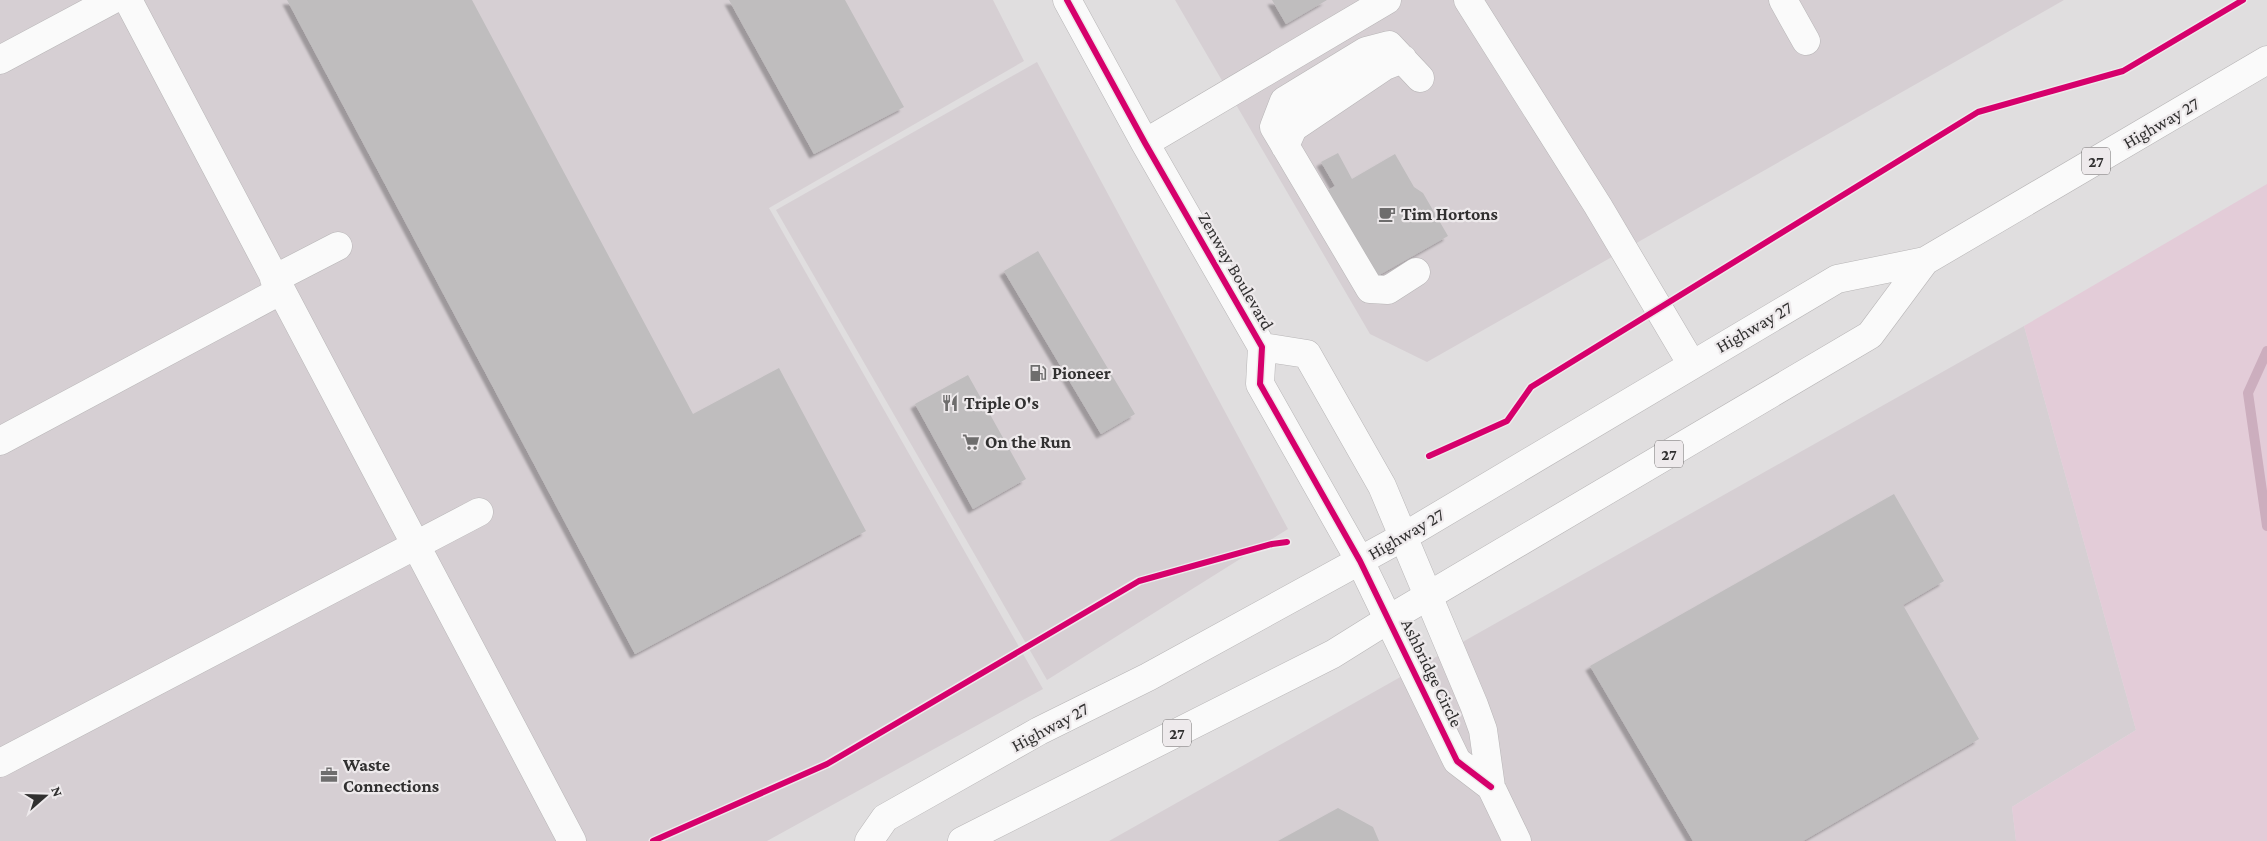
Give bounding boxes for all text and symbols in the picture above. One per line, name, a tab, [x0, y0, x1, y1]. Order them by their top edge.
street label: Highway 27	[2119, 93, 2203, 153]
road number: 27	[2082, 148, 2110, 175]
cafe icon: Tim Hortons	[1377, 204, 1397, 224]
place label: Tim Hortons	[1401, 204, 1498, 224]
street label: Zenway Boulevard	[1194, 208, 1278, 334]
street label: Highway 27	[1712, 297, 1796, 357]
fuel station icon: Pioneer	[1028, 363, 1048, 383]
place label: Pioneer	[1052, 363, 1111, 383]
restaurant icon: Triple O's	[940, 393, 960, 413]
place label: Triple O's	[964, 393, 1039, 413]
supermarket icon: On the Run	[961, 432, 981, 452]
place label: On the Run	[985, 432, 1072, 452]
road number: 27	[1655, 440, 1683, 468]
street label: Highway 27	[1364, 504, 1448, 564]
street label: Ashbridge Circle	[1397, 616, 1467, 731]
street label: Highway 27	[1008, 698, 1092, 756]
road number: 27	[1163, 720, 1191, 746]
place label: Waste Connections	[342, 755, 439, 796]
office icon: Waste Connections	[319, 765, 339, 785]
north arrow	[20, 771, 70, 821]
text: N	[48, 784, 67, 799]

